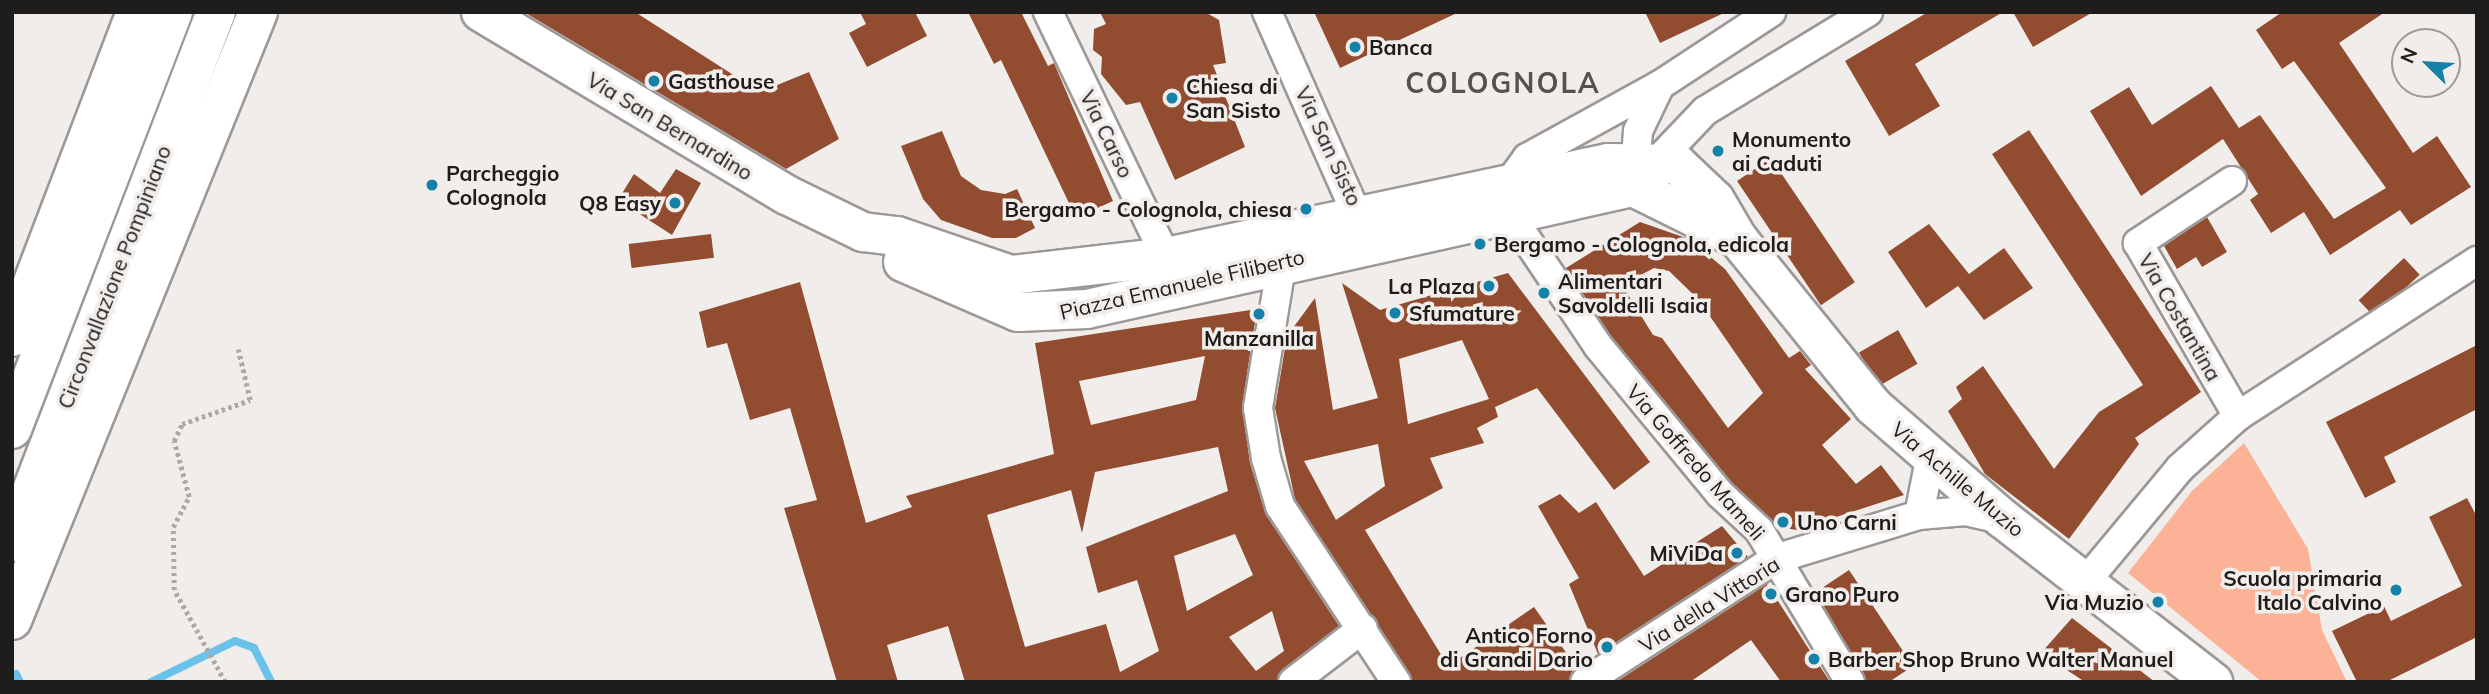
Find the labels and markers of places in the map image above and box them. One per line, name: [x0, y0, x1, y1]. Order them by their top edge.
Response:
place label: Banca: [1369, 34, 1433, 60]
marker: Banca: [1347, 39, 1363, 55]
place label: Gasthouse: [668, 68, 775, 94]
marker: Gasthouse: [646, 73, 662, 89]
place label: Chiesa di San Sisto: [1186, 73, 1281, 123]
marker: Chiesa di San Sisto: [1164, 90, 1180, 106]
place label: Monumento ai Caduti: [1732, 126, 1851, 176]
marker: Monumento ai Caduti: [1710, 143, 1726, 159]
place label: Parcheggio Colognola: [446, 160, 559, 210]
marker: Parcheggio Colognola: [424, 177, 440, 193]
place label: Q8 Easy: [579, 190, 661, 216]
marker: Q8 Easy: [667, 195, 683, 211]
place label: Bergamo - Colognola, chiesa: [1004, 196, 1292, 222]
marker: Bergamo - Colognola, chiesa: [1298, 201, 1314, 217]
place label: Bergamo - Colognola, edicola: [1494, 231, 1789, 257]
marker: Bergamo - Colognola, edicola: [1472, 236, 1488, 252]
place label: Alimentari Savoldelli Isaia: [1558, 268, 1708, 318]
place label: La Plaza: [1388, 273, 1475, 299]
marker: La Plaza: [1481, 278, 1497, 294]
marker: Alimentari Savoldelli Isaia: [1536, 285, 1552, 301]
place label: Sfumature: [1409, 300, 1515, 326]
marker: Sfumature: [1387, 305, 1403, 321]
marker: Manzanilla: [1251, 306, 1267, 322]
place label: Manzanilla: [1204, 325, 1314, 351]
place label: Uno Carni: [1797, 509, 1897, 535]
marker: Uno Carni: [1775, 514, 1791, 530]
place label: MiViDa: [1650, 540, 1723, 566]
marker: MiViDa: [1729, 545, 1745, 561]
place label: Scuola primaria Italo Calvino: [2223, 565, 2382, 615]
place label: Grano Puro: [1785, 581, 1899, 607]
marker: Scuola primaria Italo Calvino: [2388, 582, 2404, 598]
marker: Grano Puro: [1763, 586, 1779, 602]
place label: Via Muzio: [2045, 589, 2144, 615]
marker: Via Muzio: [2150, 594, 2166, 610]
place label: Antico Forno di Grandi Dario: [1440, 622, 1593, 672]
marker: Antico Forno di Grandi Dario: [1599, 639, 1615, 655]
place label: Barber Shop Bruno Walter Manuel: [1828, 646, 2173, 672]
marker: Barber Shop Bruno Walter Manuel: [1806, 651, 1822, 667]

